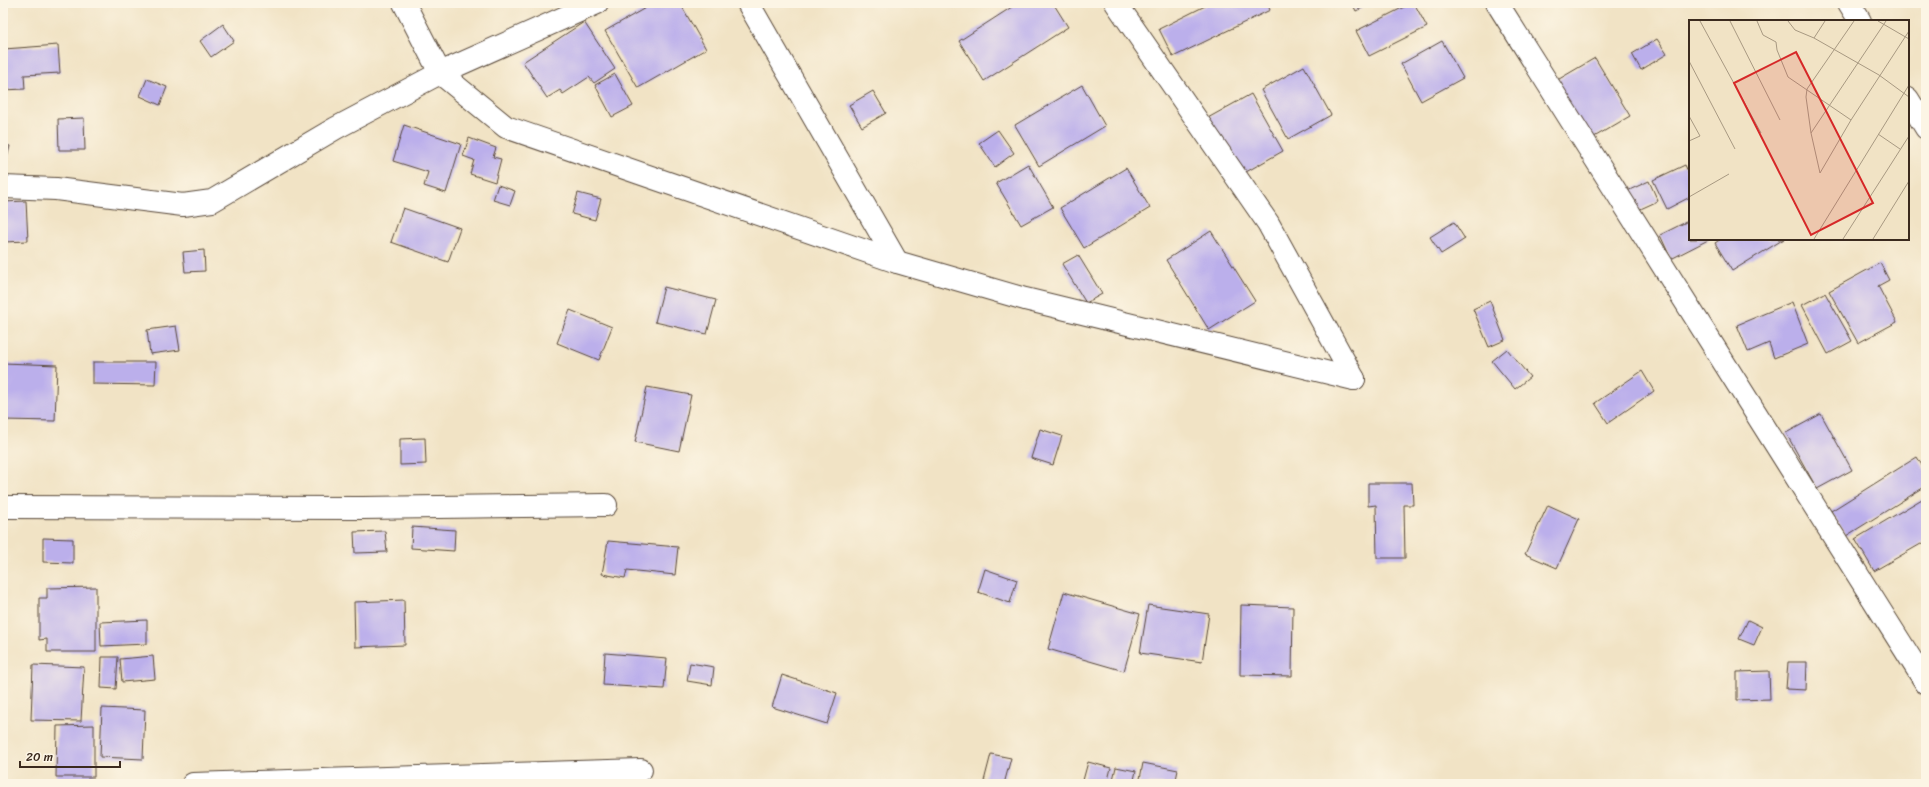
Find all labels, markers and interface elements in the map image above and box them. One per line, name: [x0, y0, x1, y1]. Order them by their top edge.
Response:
inset map: [1689, 20, 1909, 240]
scale bar: [20, 743, 120, 769]
text: 20 m: [26, 746, 53, 768]

